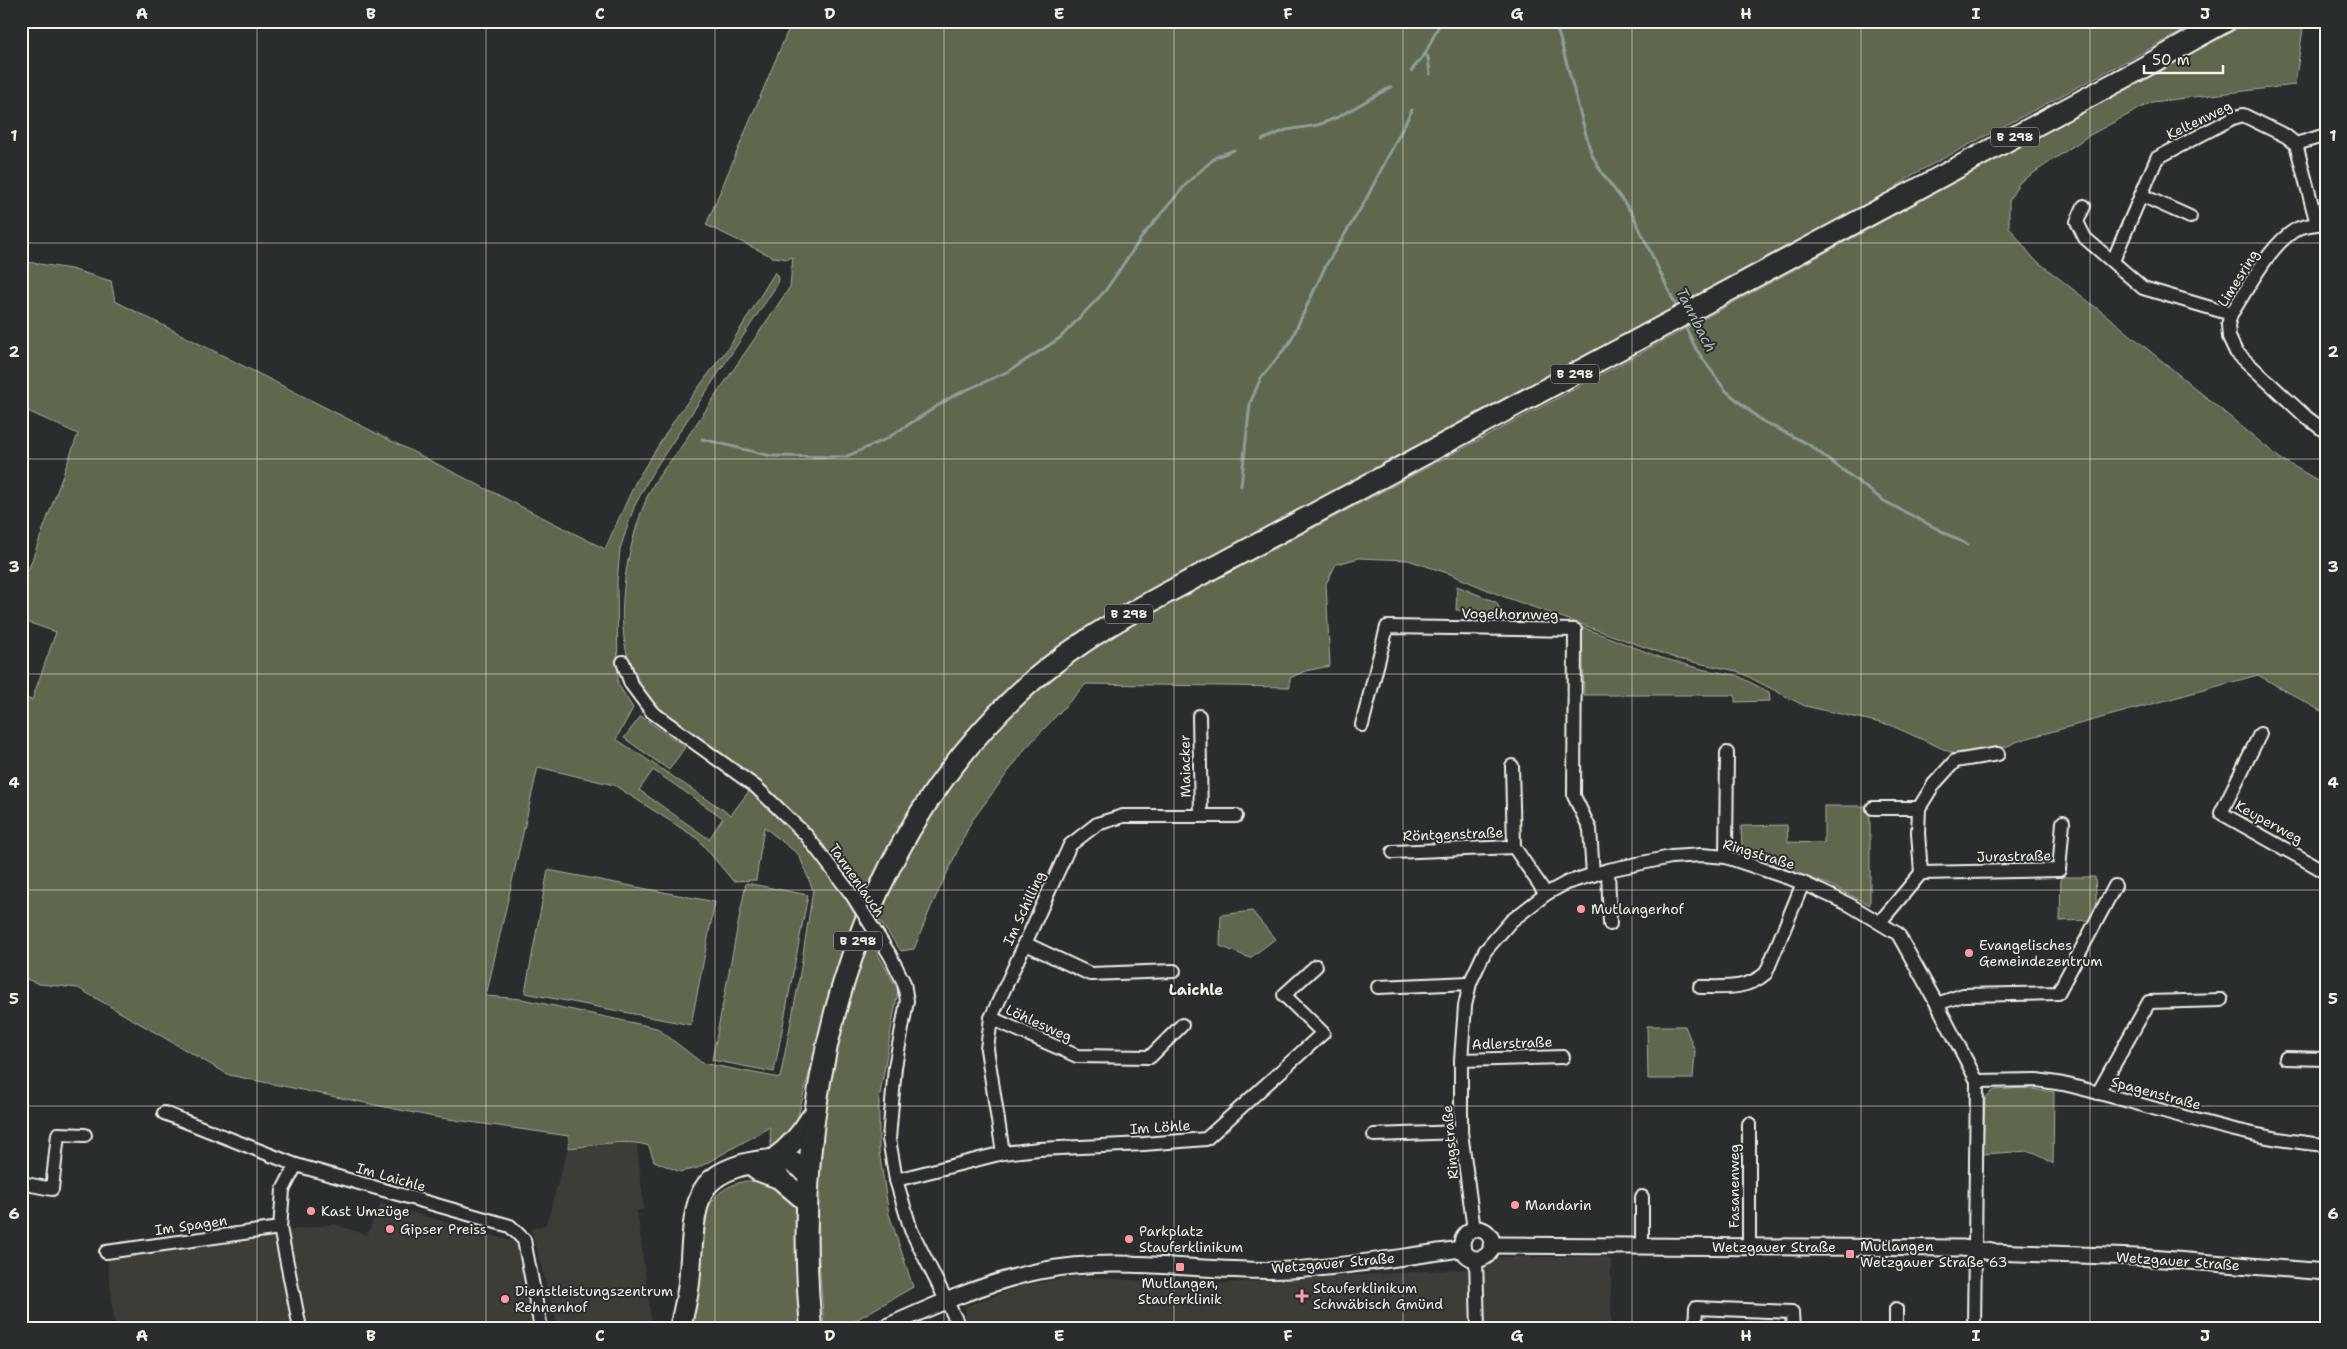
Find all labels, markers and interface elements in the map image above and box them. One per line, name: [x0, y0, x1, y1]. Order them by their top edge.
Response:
text: A: [136, 3, 148, 24]
text: B: [366, 3, 376, 24]
text: C: [595, 3, 605, 24]
text: D: [824, 3, 836, 24]
text: E: [1054, 3, 1064, 24]
text: F: [1283, 3, 1293, 24]
text: G: [1511, 3, 1524, 24]
text: H: [1740, 3, 1752, 24]
text: I: [1972, 3, 1981, 24]
text: J: [2200, 3, 2210, 24]
scale bar: [2144, 42, 2223, 74]
text: 50 m: [2152, 50, 2190, 70]
street label: Keltenweg: [2163, 96, 2235, 144]
text: 1: [10, 125, 18, 146]
text: 1: [2329, 125, 2337, 146]
road number: B 298: [1991, 128, 2039, 146]
street label: Limesring: [2213, 246, 2263, 310]
water label: Tannbach: [1671, 284, 1721, 356]
text: 2: [8, 341, 20, 362]
text: 2: [2327, 341, 2339, 362]
road number: B 298: [1551, 364, 1599, 384]
text: 3: [8, 556, 20, 577]
text: 3: [2327, 556, 2339, 577]
road number: B 298: [1105, 604, 1153, 624]
street label: Vogelhornweg: [1461, 604, 1559, 624]
street label: Maiacker: [1175, 734, 1195, 798]
text: 4: [8, 772, 20, 793]
text: 4: [2327, 772, 2339, 793]
street label: Keuperweg: [2232, 796, 2306, 848]
street label: Röntgenstraße: [1402, 823, 1504, 845]
street label: Ringstraße: [1721, 835, 1797, 874]
street label: Tannenlauch: [825, 840, 889, 920]
street label: Jurastraße: [1976, 846, 2052, 866]
street label: Im Schilling: [999, 868, 1049, 948]
place label: Mutlangerhof: [1591, 900, 1685, 918]
marker: Mutlangerhof: [1575, 903, 1587, 915]
road number: B 298: [834, 931, 882, 950]
place label: Evangelisches Gemeindezentrum: [1979, 936, 2102, 970]
marker: Evangelisches Gemeindezentrum: [1963, 947, 1975, 959]
district label: Laichle: [1169, 980, 1223, 1000]
text: 5: [9, 988, 19, 1009]
text: 5: [2328, 988, 2338, 1009]
street label: Löhlesweg: [1003, 1000, 1075, 1046]
street label: Adlerstraße: [1471, 1033, 1553, 1053]
street label: Spagenstraße: [2109, 1072, 2203, 1114]
street label: Ringstraße: [1438, 1104, 1462, 1180]
street label: Im Löhle: [1129, 1116, 1191, 1138]
street label: Fasanenweg: [1725, 1144, 1743, 1228]
street label: Im Laichle: [354, 1158, 428, 1196]
place label: Mandarin: [1525, 1196, 1592, 1214]
marker: Mandarin: [1509, 1199, 1521, 1211]
place label: Kast Umzüge: [321, 1202, 410, 1220]
text: 6: [8, 1203, 20, 1224]
text: 6: [2327, 1203, 2339, 1224]
marker: Kast Umzüge: [305, 1205, 317, 1217]
street label: Im Spagen: [154, 1211, 229, 1239]
place label: Gipser Preiss: [400, 1220, 487, 1238]
place label: Parkplatz Stauferklinikum: [1139, 1222, 1243, 1256]
marker: Gipser Preiss: [384, 1223, 396, 1235]
marker: Parkplatz Stauferklinikum: [1123, 1233, 1135, 1245]
place label: Mutlangen Wetzgauer Straße 63: [1860, 1237, 2007, 1271]
street label: Wetzgauer Straße: [1712, 1238, 1836, 1256]
marker: Mutlangen Wetzgauer Straße 63: [1844, 1248, 1856, 1260]
street label: Wetzgauer Straße: [2116, 1248, 2241, 1274]
street label: Wetzgauer Straße: [1270, 1249, 1396, 1277]
marker: Mutlangen, Stauferklinik: [1174, 1261, 1186, 1273]
place label: Mutlangen, Stauferklinik: [1138, 1274, 1222, 1308]
place label: Stauferklinikum Schwäbisch Gmünd: [1313, 1279, 1443, 1313]
place label: Dienstleistungszentrum Rehnenhof: [515, 1282, 673, 1316]
marker: Stauferklinikum Schwäbisch Gmünd: [1295, 1289, 1309, 1303]
marker: Dienstleistungszentrum Rehnenhof: [499, 1293, 511, 1305]
text: A: [136, 1325, 148, 1346]
text: B: [366, 1325, 376, 1346]
text: C: [595, 1325, 605, 1346]
text: D: [824, 1325, 836, 1346]
text: E: [1054, 1325, 1064, 1346]
text: F: [1283, 1325, 1293, 1346]
text: G: [1511, 1325, 1524, 1346]
text: H: [1740, 1325, 1752, 1346]
text: I: [1972, 1325, 1981, 1346]
text: J: [2200, 1325, 2210, 1346]

